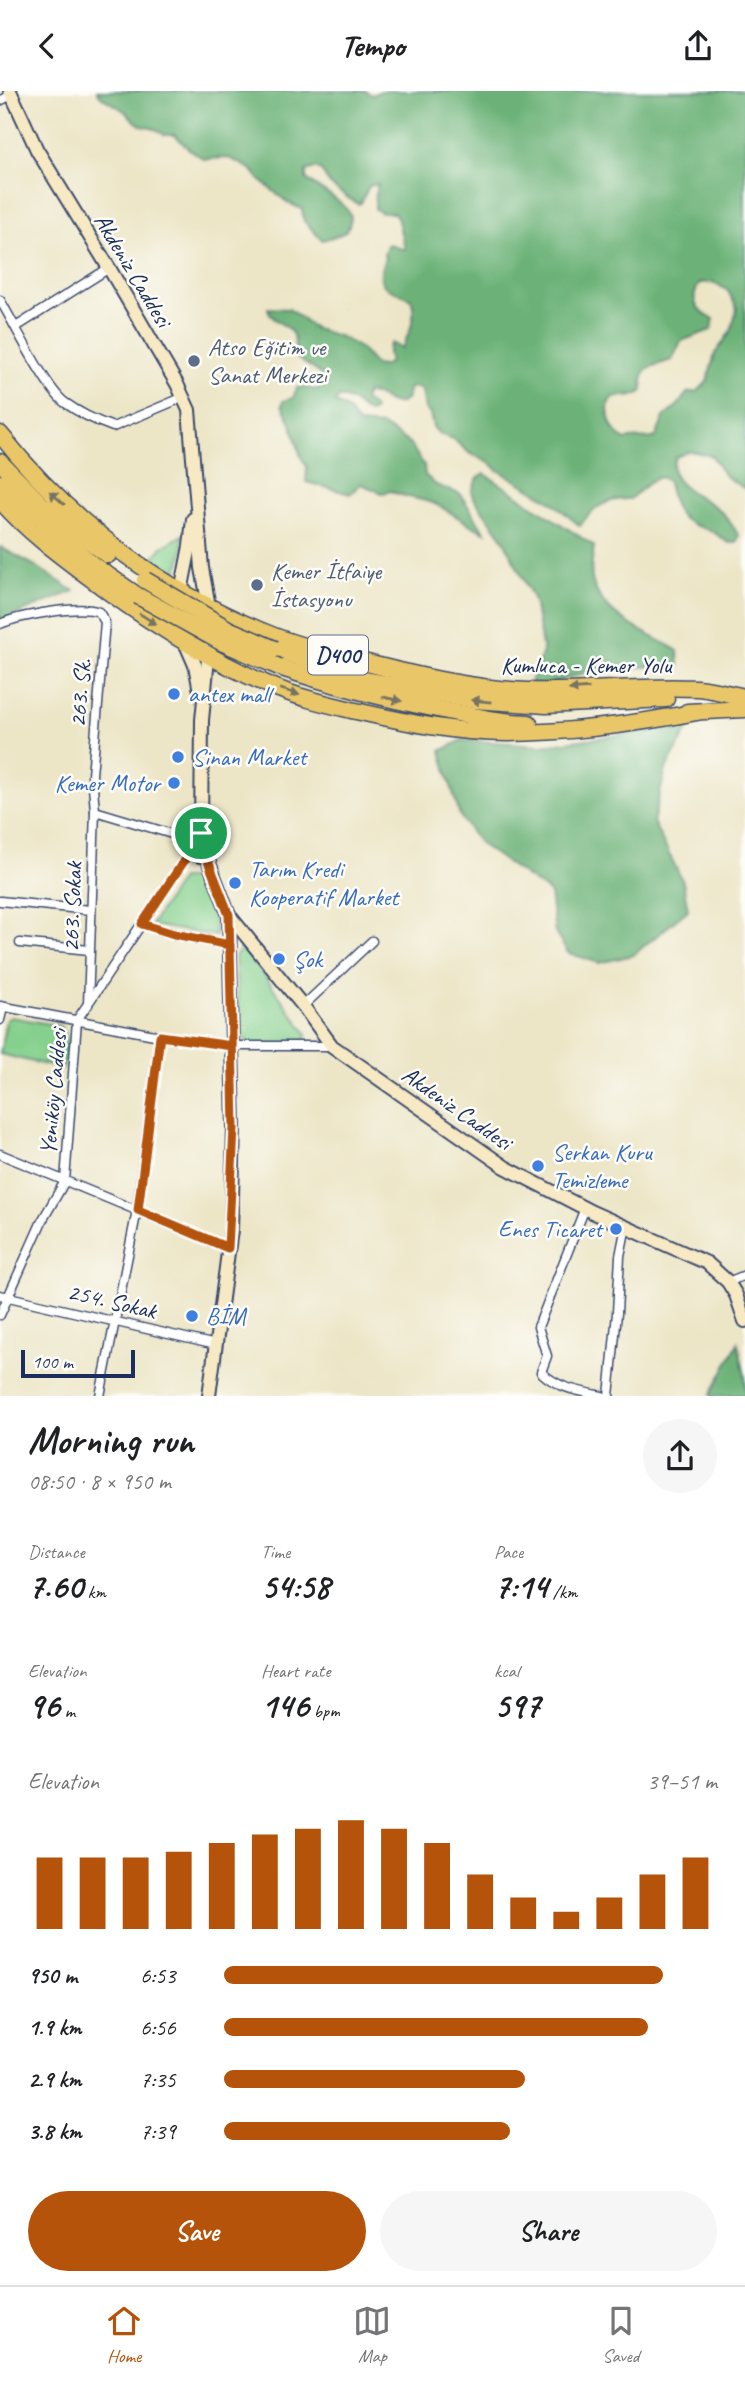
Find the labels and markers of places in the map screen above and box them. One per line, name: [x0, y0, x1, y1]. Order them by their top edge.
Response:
place label: Atso Eğitim ve Sanat Merkezi: [208, 332, 329, 390]
marker: Atso Eğitim ve Sanat Merkezi: [186, 353, 202, 369]
place label: Kemer İtfaiye İstasyonu: [271, 556, 383, 614]
marker: Kemer İtfaiye İstasyonu: [249, 577, 265, 593]
place label: antex mall: [188, 679, 274, 709]
marker: antex mall: [166, 686, 182, 702]
place label: Sinan Market: [192, 742, 308, 772]
marker: Sinan Market: [170, 749, 186, 765]
place label: Kemer Motor: [55, 768, 162, 798]
marker: Kemer Motor: [166, 775, 182, 791]
pin: [171, 803, 231, 863]
place label: Tarım Kredi Kooperatif Market: [249, 854, 400, 912]
marker: Tarım Kredi Kooperatif Market: [227, 875, 243, 891]
place label: Şok: [293, 944, 324, 974]
marker: Şok: [271, 951, 287, 967]
place label: Serkan Kuru Temizleme: [552, 1137, 654, 1195]
marker: Serkan Kuru Temizleme: [530, 1158, 546, 1174]
place label: Enes Ticaret: [498, 1214, 604, 1244]
marker: Enes Ticaret: [608, 1221, 624, 1237]
place label: BİM: [206, 1301, 248, 1331]
marker: BİM: [184, 1308, 200, 1324]

